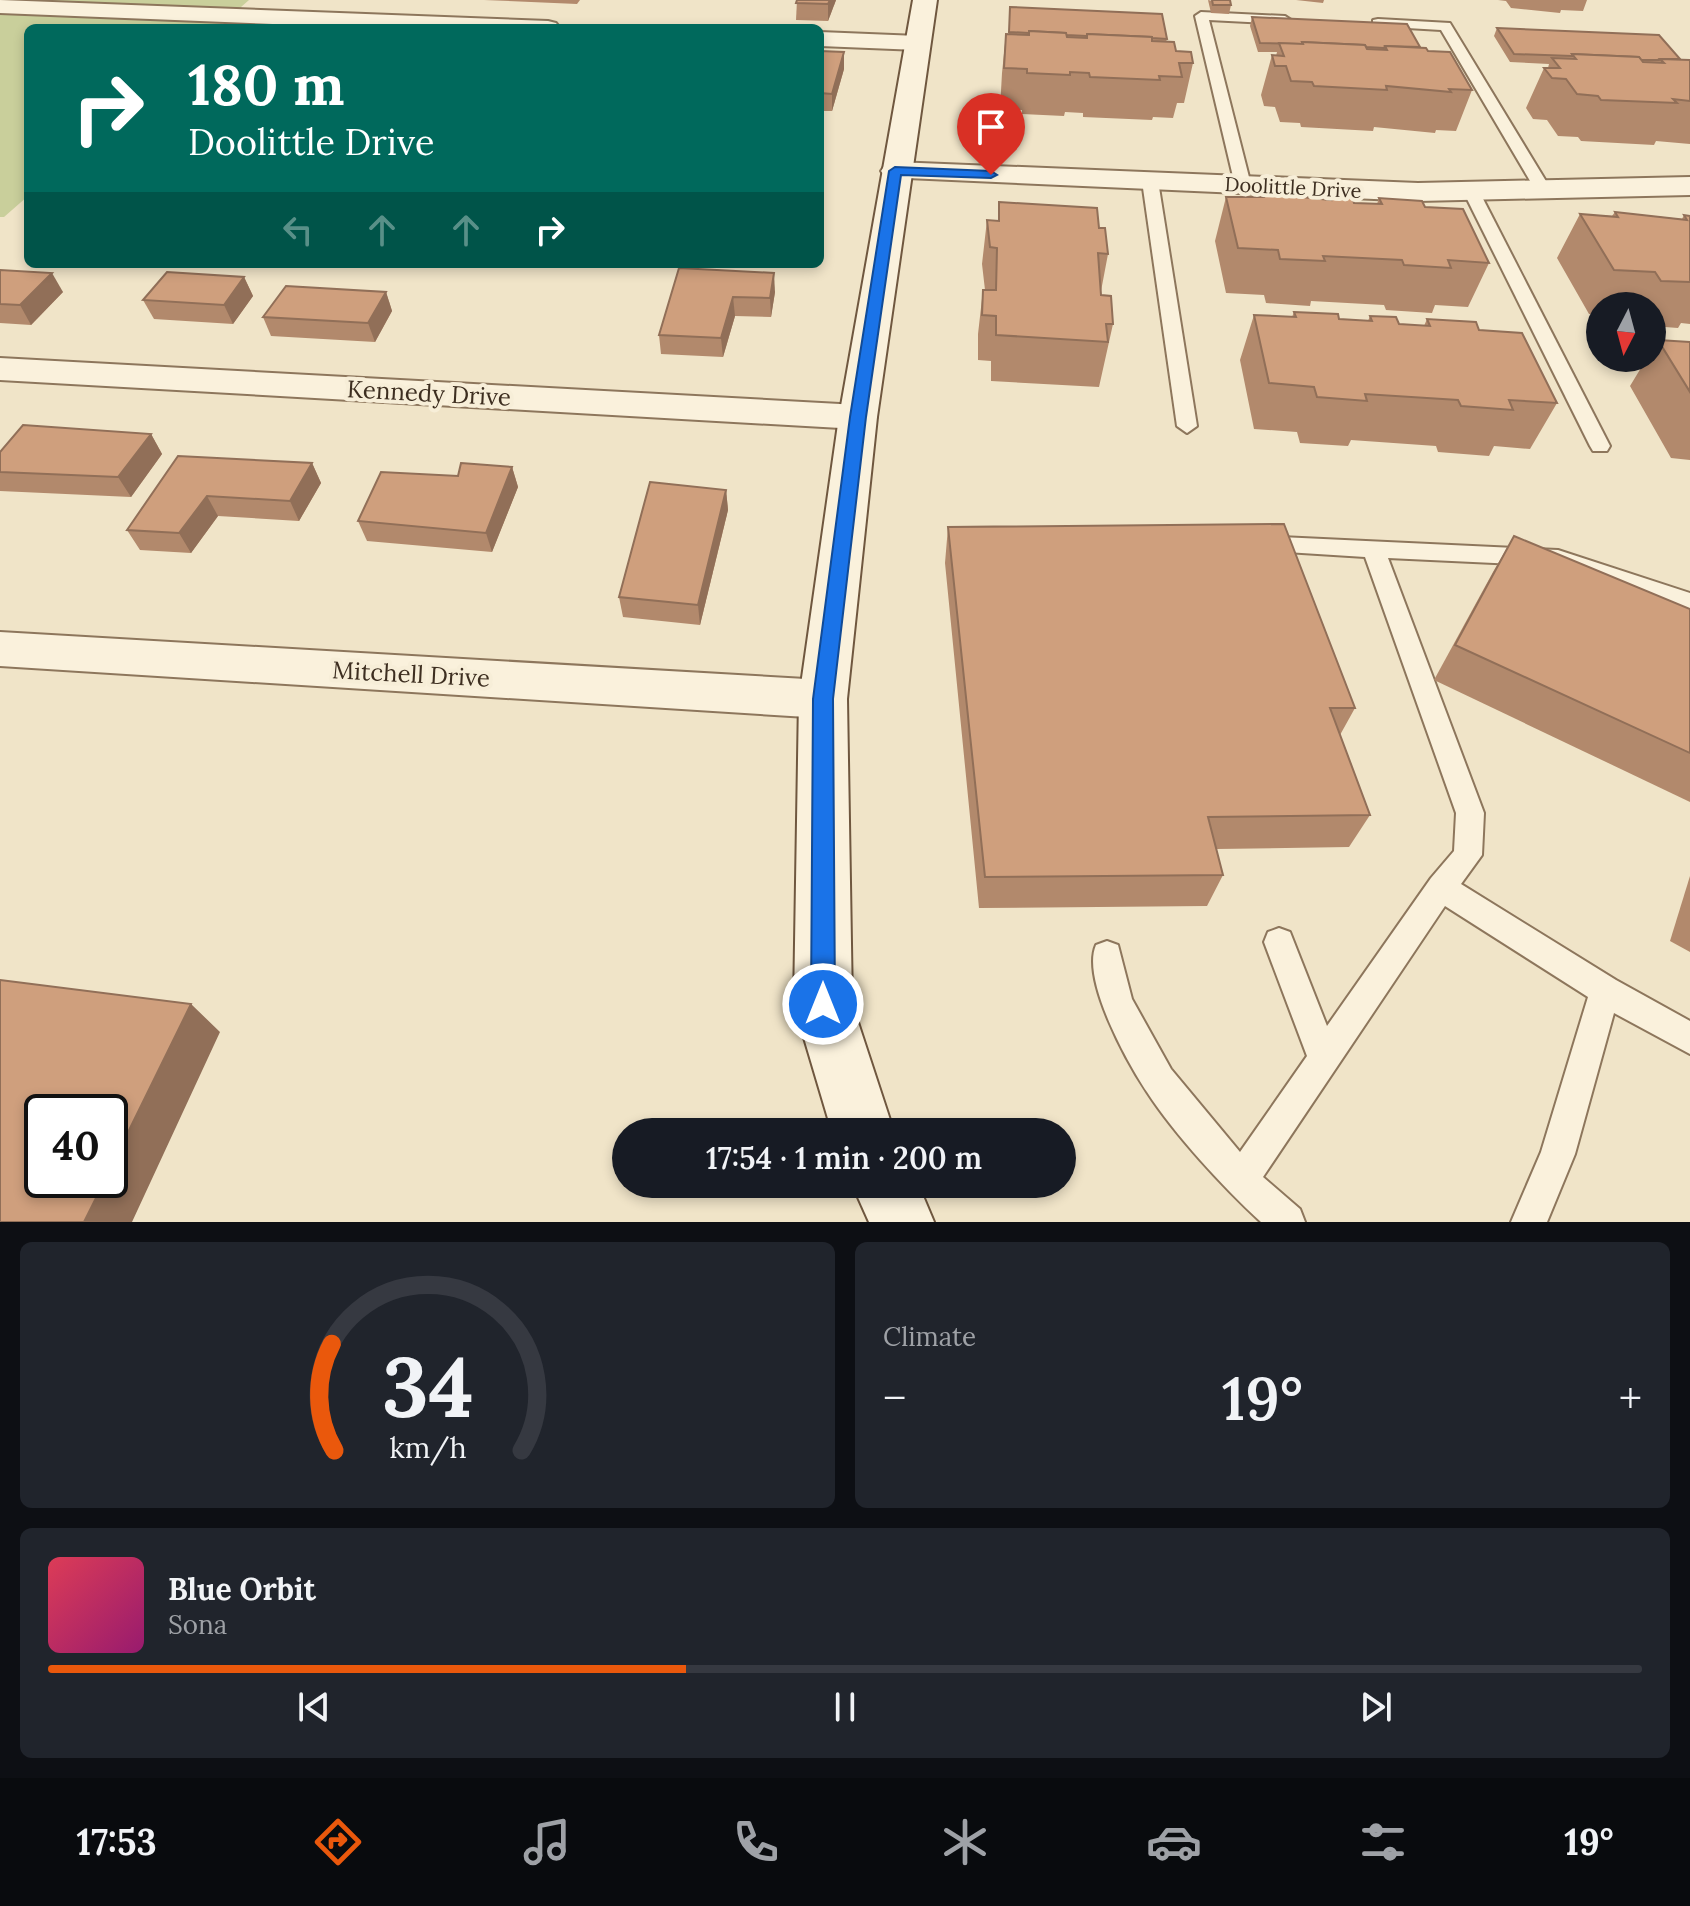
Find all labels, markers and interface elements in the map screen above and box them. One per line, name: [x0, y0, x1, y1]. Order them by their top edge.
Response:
text: 180 m: [188, 49, 345, 120]
icon: right: [56, 56, 160, 160]
pin: [957, 93, 1025, 175]
icon: arrive: [969, 105, 1013, 149]
text: Doolittle Drive: [188, 119, 434, 165]
street label: Doolittle Drive: [1224, 171, 1362, 203]
icon: left: [276, 208, 320, 252]
icon: ahead: [360, 208, 404, 252]
icon: ahead: [444, 208, 488, 252]
icon: right: [528, 208, 572, 252]
north arrow: [1586, 292, 1666, 372]
map controls: [1586, 292, 1666, 372]
street label: Kennedy Drive: [346, 373, 512, 413]
street label: Mitchell Drive: [331, 654, 491, 694]
position arrow: [781, 962, 865, 1046]
speed limit sign: 40: [24, 1094, 128, 1198]
text: 17:54 · 1 min · 200 m: [706, 1139, 982, 1177]
text: Climate: [883, 1320, 976, 1353]
text: 34: [381, 1333, 474, 1440]
text: 19°: [1222, 1360, 1303, 1436]
text: −: [883, 1370, 906, 1426]
text: +: [1619, 1370, 1642, 1426]
text: km/h: [389, 1429, 466, 1466]
text: Blue Orbit: [168, 1570, 316, 1608]
text: Sona: [168, 1608, 227, 1641]
icon: previous: [292, 1685, 336, 1729]
icon: pause: [823, 1685, 867, 1729]
icon: next: [1354, 1685, 1398, 1729]
icon: directions: [310, 1814, 366, 1870]
icon: music: [519, 1814, 575, 1870]
icon: phone: [728, 1814, 784, 1870]
icon: climate: [937, 1814, 993, 1870]
icon: car: [1146, 1814, 1202, 1870]
icon: filters: [1355, 1814, 1411, 1870]
text: 17:53: [77, 1819, 157, 1865]
text: 19°: [1564, 1819, 1613, 1865]

